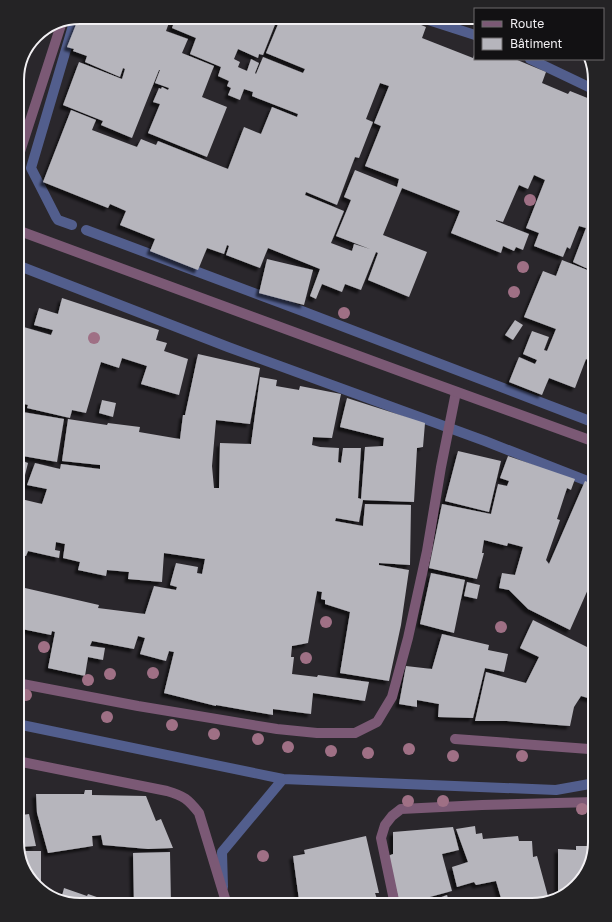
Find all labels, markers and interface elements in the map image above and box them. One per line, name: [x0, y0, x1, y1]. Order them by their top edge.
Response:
legend: [474, 8, 604, 60]
text: Route: [510, 16, 544, 31]
text: Bâtiment: [510, 36, 563, 51]

